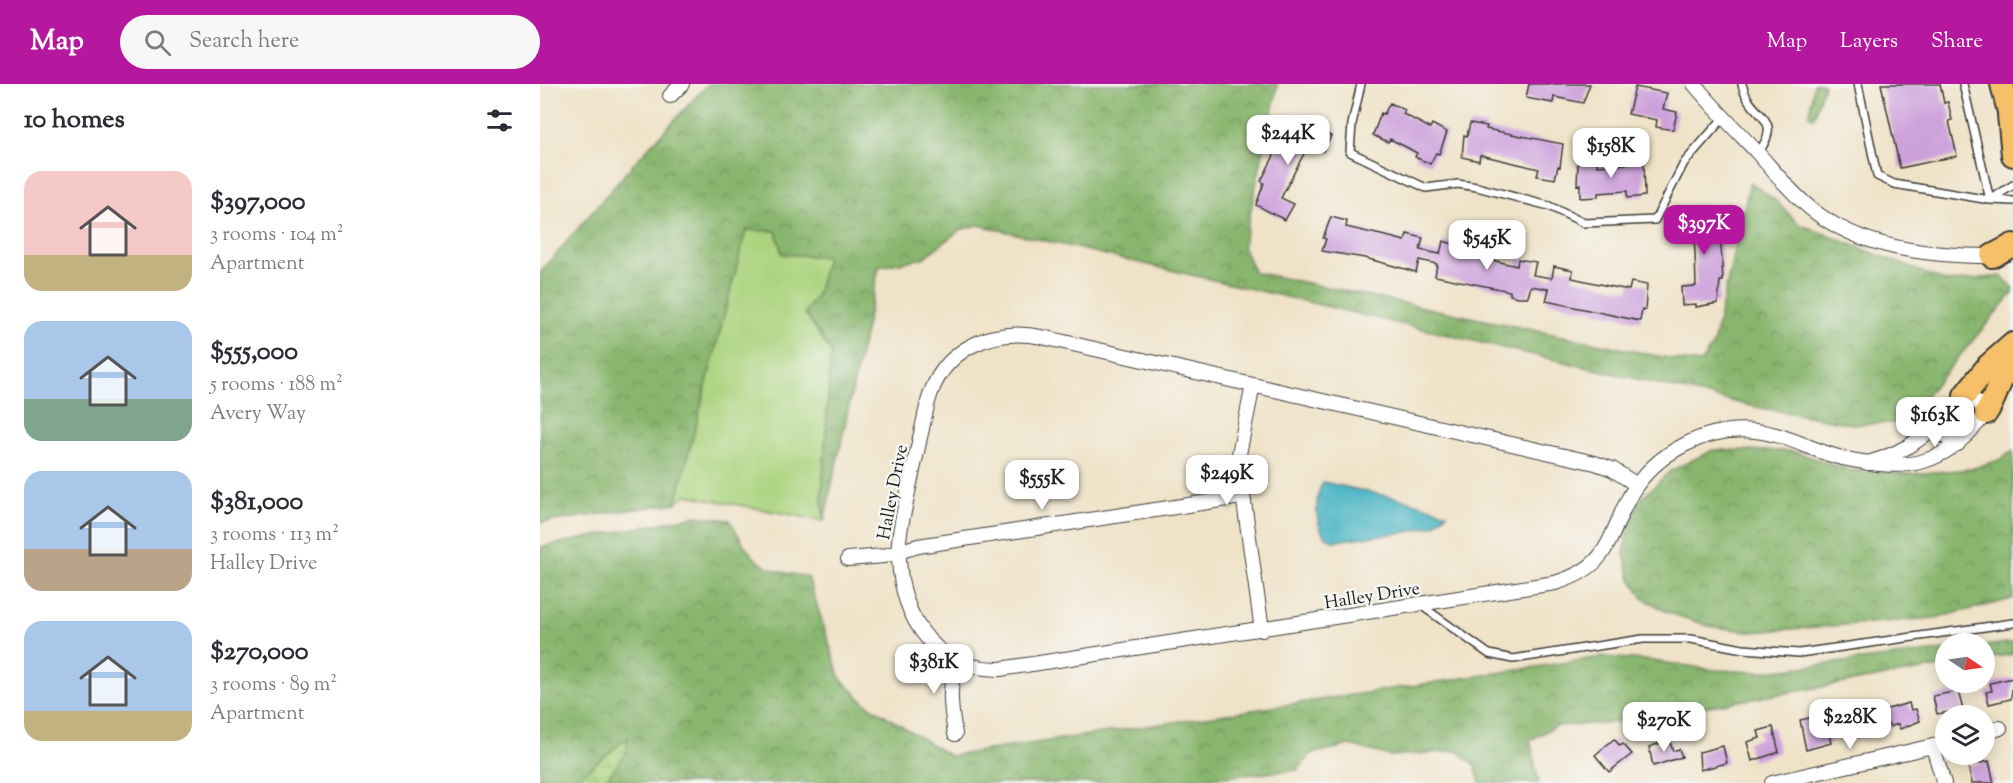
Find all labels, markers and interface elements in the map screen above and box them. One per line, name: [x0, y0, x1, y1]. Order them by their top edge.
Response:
search box: [120, 15, 540, 69]
text: Map: [30, 22, 84, 62]
icon: search: [141, 26, 174, 59]
text: Search here: [189, 26, 299, 58]
text: Map: [1767, 27, 1807, 57]
text: Layers: [1840, 27, 1898, 57]
text: Share: [1931, 27, 1983, 57]
text: 10 homes: [24, 102, 125, 139]
icon: filters: [483, 104, 516, 137]
pin: $244K: [1246, 115, 1330, 166]
text: $244K: [1261, 120, 1315, 149]
pin: $158K: [1569, 128, 1653, 179]
text: $158K: [1587, 133, 1635, 162]
text: $397,000: [210, 184, 306, 221]
icon: home: [72, 195, 144, 267]
pin: $397K: [1662, 205, 1746, 256]
text: $397K: [1678, 210, 1730, 239]
pin: $545K: [1445, 220, 1529, 271]
text: 3 rooms · 104 m²: [210, 221, 344, 250]
text: $545K: [1463, 225, 1511, 254]
text: Apartment: [210, 250, 305, 279]
text: $555,000: [210, 334, 298, 371]
icon: home: [72, 345, 144, 417]
text: 5 rooms · 188 m²: [210, 371, 343, 400]
pin: $163K: [1893, 397, 1977, 448]
text: Avery Way: [210, 400, 306, 429]
text: $163K: [1910, 402, 1960, 431]
street label: Halley Drive: [872, 442, 916, 542]
pin: $249K: [1185, 455, 1269, 506]
pin: $555K: [1000, 460, 1084, 511]
text: $249K: [1200, 460, 1254, 489]
text: $555K: [1019, 465, 1065, 494]
text: $381,000: [210, 484, 303, 521]
icon: home: [72, 495, 144, 567]
text: 3 rooms · 113 m²: [210, 521, 339, 550]
text: Halley Drive: [210, 550, 317, 579]
street label: Halley Drive: [1323, 577, 1422, 617]
north arrow: [1935, 633, 1995, 693]
map controls: [1935, 633, 1995, 765]
text: $270,000: [210, 634, 309, 671]
pin: $381K: [892, 644, 976, 695]
icon: home: [72, 645, 144, 717]
text: $381K: [909, 649, 959, 678]
text: 3 rooms · 89 m²: [210, 671, 337, 700]
pin: $228K: [1808, 699, 1892, 750]
text: Apartment: [210, 700, 305, 729]
pin: $270K: [1622, 702, 1706, 753]
text: $228K: [1823, 704, 1877, 733]
button: layers: [1935, 705, 1995, 765]
text: $270K: [1637, 707, 1691, 736]

